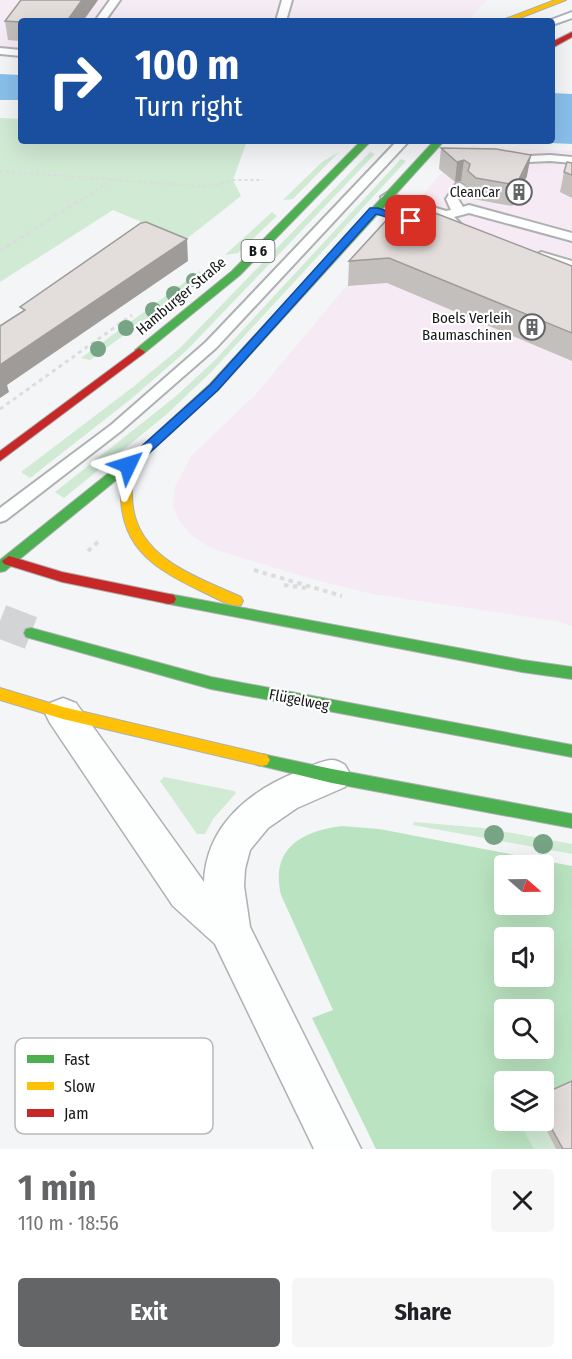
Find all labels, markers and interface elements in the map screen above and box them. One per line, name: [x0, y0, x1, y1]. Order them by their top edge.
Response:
text: 100 m: [135, 40, 239, 90]
icon: right: [36, 42, 114, 120]
text: Turn right: [135, 91, 243, 123]
building icon: CleanCar: [504, 177, 534, 207]
place label: CleanCar: [450, 184, 500, 201]
pin: [385, 195, 436, 246]
icon: arrive: [394, 204, 427, 237]
road number: B 6: [242, 240, 274, 262]
street label: Hamburger Straße: [132, 253, 230, 339]
place label: Boels Verleih Baumaschinen: [422, 309, 512, 344]
building icon: Boels Verleih Baumaschinen: [517, 312, 547, 342]
position arrow: [96, 433, 160, 497]
street label: Flügelweg: [267, 685, 331, 715]
north arrow: [494, 855, 554, 915]
map controls: [494, 855, 554, 1131]
button: sound: [494, 927, 554, 987]
button: search: [494, 999, 554, 1059]
legend: [15, 1038, 213, 1134]
text: Fast: [64, 1050, 91, 1069]
button: layers: [494, 1071, 554, 1131]
text: Slow: [64, 1077, 95, 1096]
text: Jam: [64, 1104, 89, 1123]
text: 1 min: [18, 1166, 96, 1210]
button: close: [491, 1169, 554, 1232]
text: 110 m · 18:56: [18, 1211, 119, 1235]
button: Exit: [18, 1278, 280, 1347]
button: Share: [292, 1278, 554, 1347]

